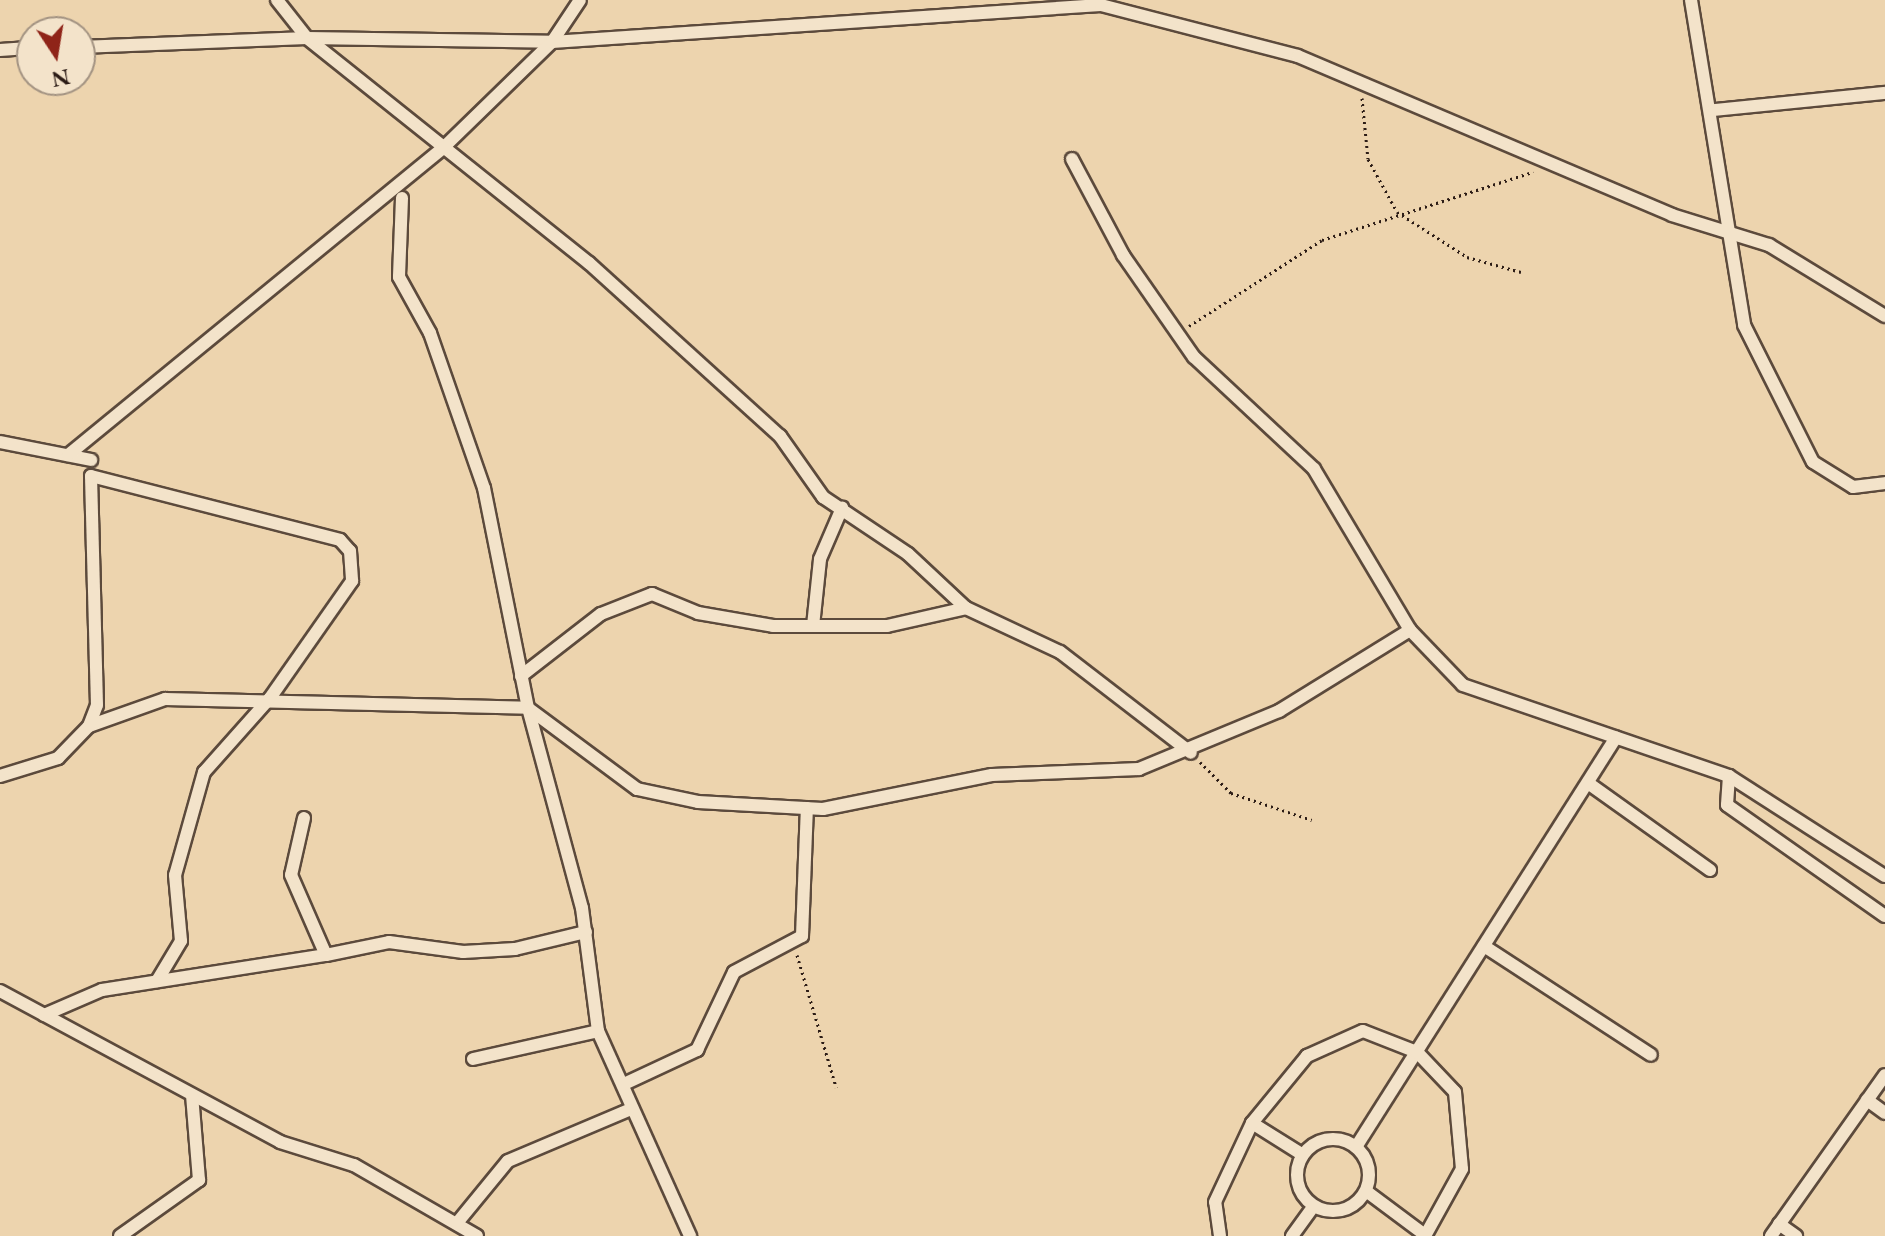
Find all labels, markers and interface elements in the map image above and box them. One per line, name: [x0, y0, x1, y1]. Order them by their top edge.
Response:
north arrow: [16, 16, 96, 96]
text: N: [49, 62, 72, 94]

